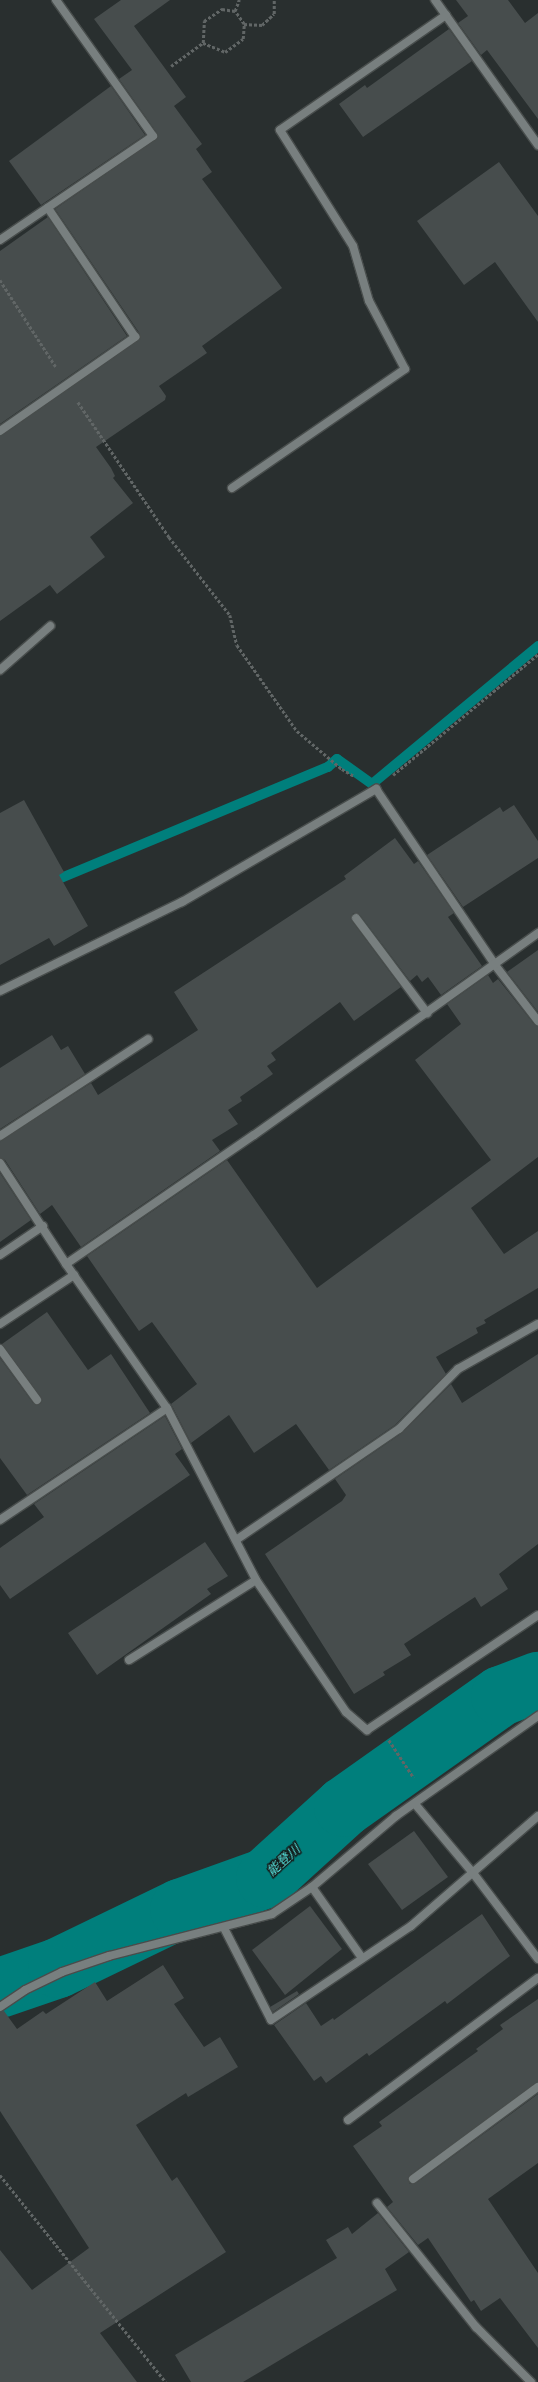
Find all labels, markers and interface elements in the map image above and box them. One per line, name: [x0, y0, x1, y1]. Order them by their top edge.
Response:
water label: 能登川: [264, 1842, 304, 1880]

